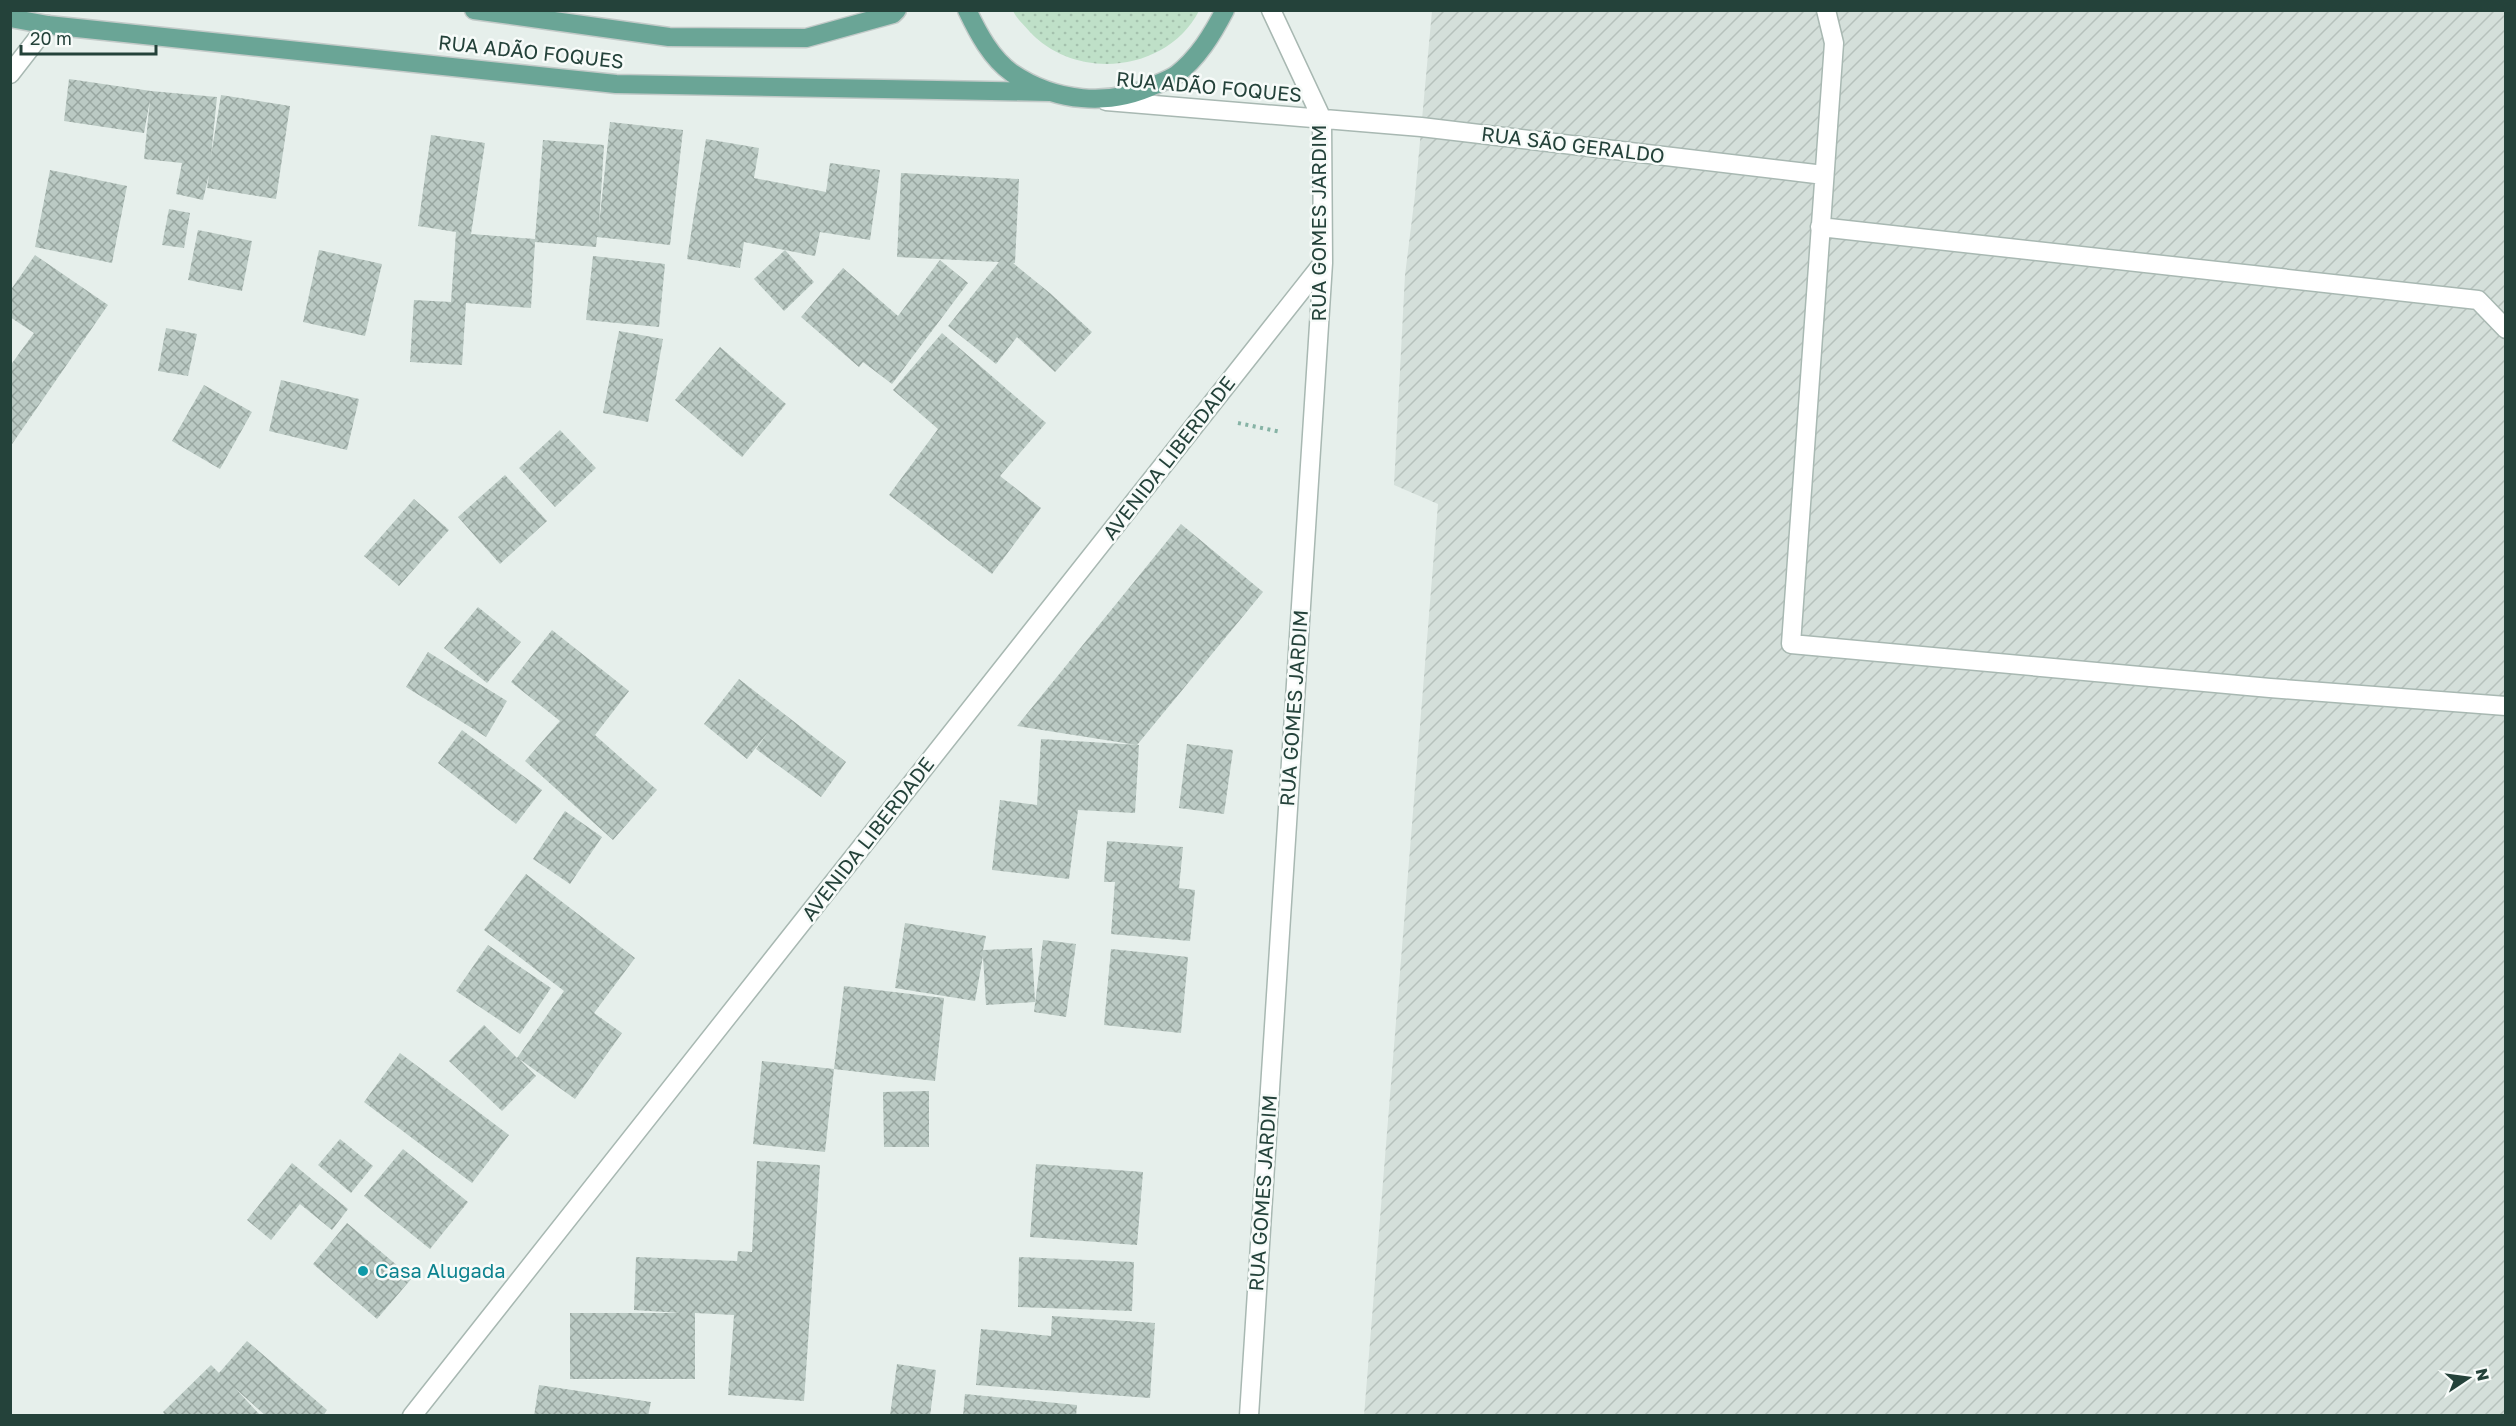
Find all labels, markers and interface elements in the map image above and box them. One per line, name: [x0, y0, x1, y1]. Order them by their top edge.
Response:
scale bar: [21, 18, 156, 56]
text: 20 m: [30, 27, 72, 49]
street label: RUA ADÃO FOQUES: [437, 29, 625, 73]
street label: RUA ADÃO FOQUES: [1115, 66, 1303, 106]
street label: RUA SÃO GERALDO: [1480, 121, 1666, 167]
street label: RUA GOMES JARDIM: [1306, 125, 1330, 321]
street label: AVENIDA LIBERDADE: [1097, 371, 1239, 544]
street label: RUA GOMES JARDIM: [1274, 609, 1312, 807]
street label: AVENIDA LIBERDADE: [796, 752, 938, 925]
street label: RUA GOMES JARDIM: [1243, 1094, 1281, 1292]
place label: Casa Alugada: [375, 1258, 506, 1282]
marker: Casa Alugada: [356, 1264, 370, 1278]
north arrow: [2438, 1348, 2498, 1408]
text: N: [2472, 1366, 2494, 1383]

